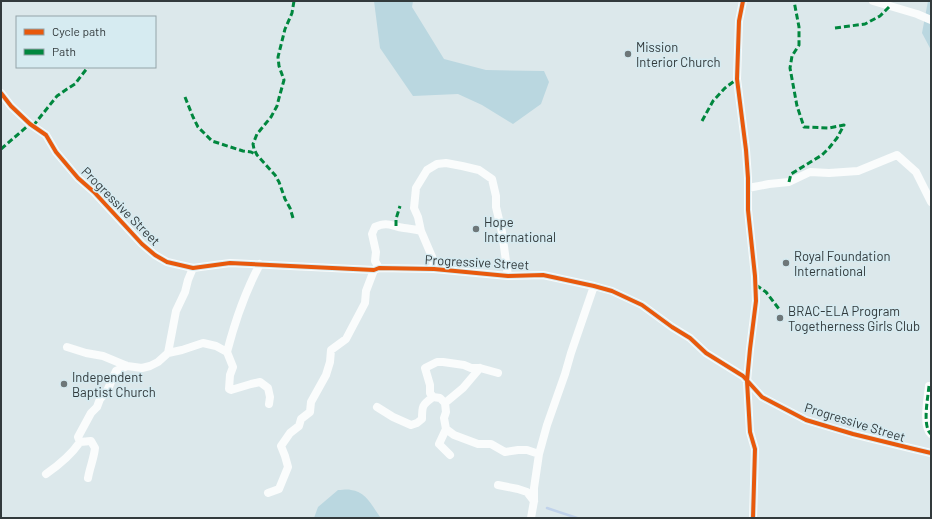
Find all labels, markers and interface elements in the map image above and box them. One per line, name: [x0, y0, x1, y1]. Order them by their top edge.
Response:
legend: [16, 16, 156, 68]
text: Cycle path: [52, 24, 106, 38]
place label: Mission Interior Church: [636, 39, 721, 70]
text: Path: [52, 44, 76, 58]
marker: Mission Interior Church: [623, 49, 633, 59]
street label: Progressive Street: [78, 163, 164, 249]
place label: Hope International: [484, 214, 556, 245]
marker: Hope International: [471, 224, 481, 234]
place label: Royal Foundation International: [794, 248, 891, 279]
street label: Progressive Street: [424, 251, 530, 273]
marker: Royal Foundation International: [781, 258, 791, 268]
place label: BRAC-ELA Program Togetherness Girls Club: [788, 303, 920, 334]
marker: BRAC-ELA Program Togetherness Girls Club: [775, 313, 785, 323]
place label: Independent Baptist Church: [72, 369, 156, 400]
marker: Independent Baptist Church: [59, 379, 69, 389]
street label: Progressive Street: [803, 399, 907, 445]

